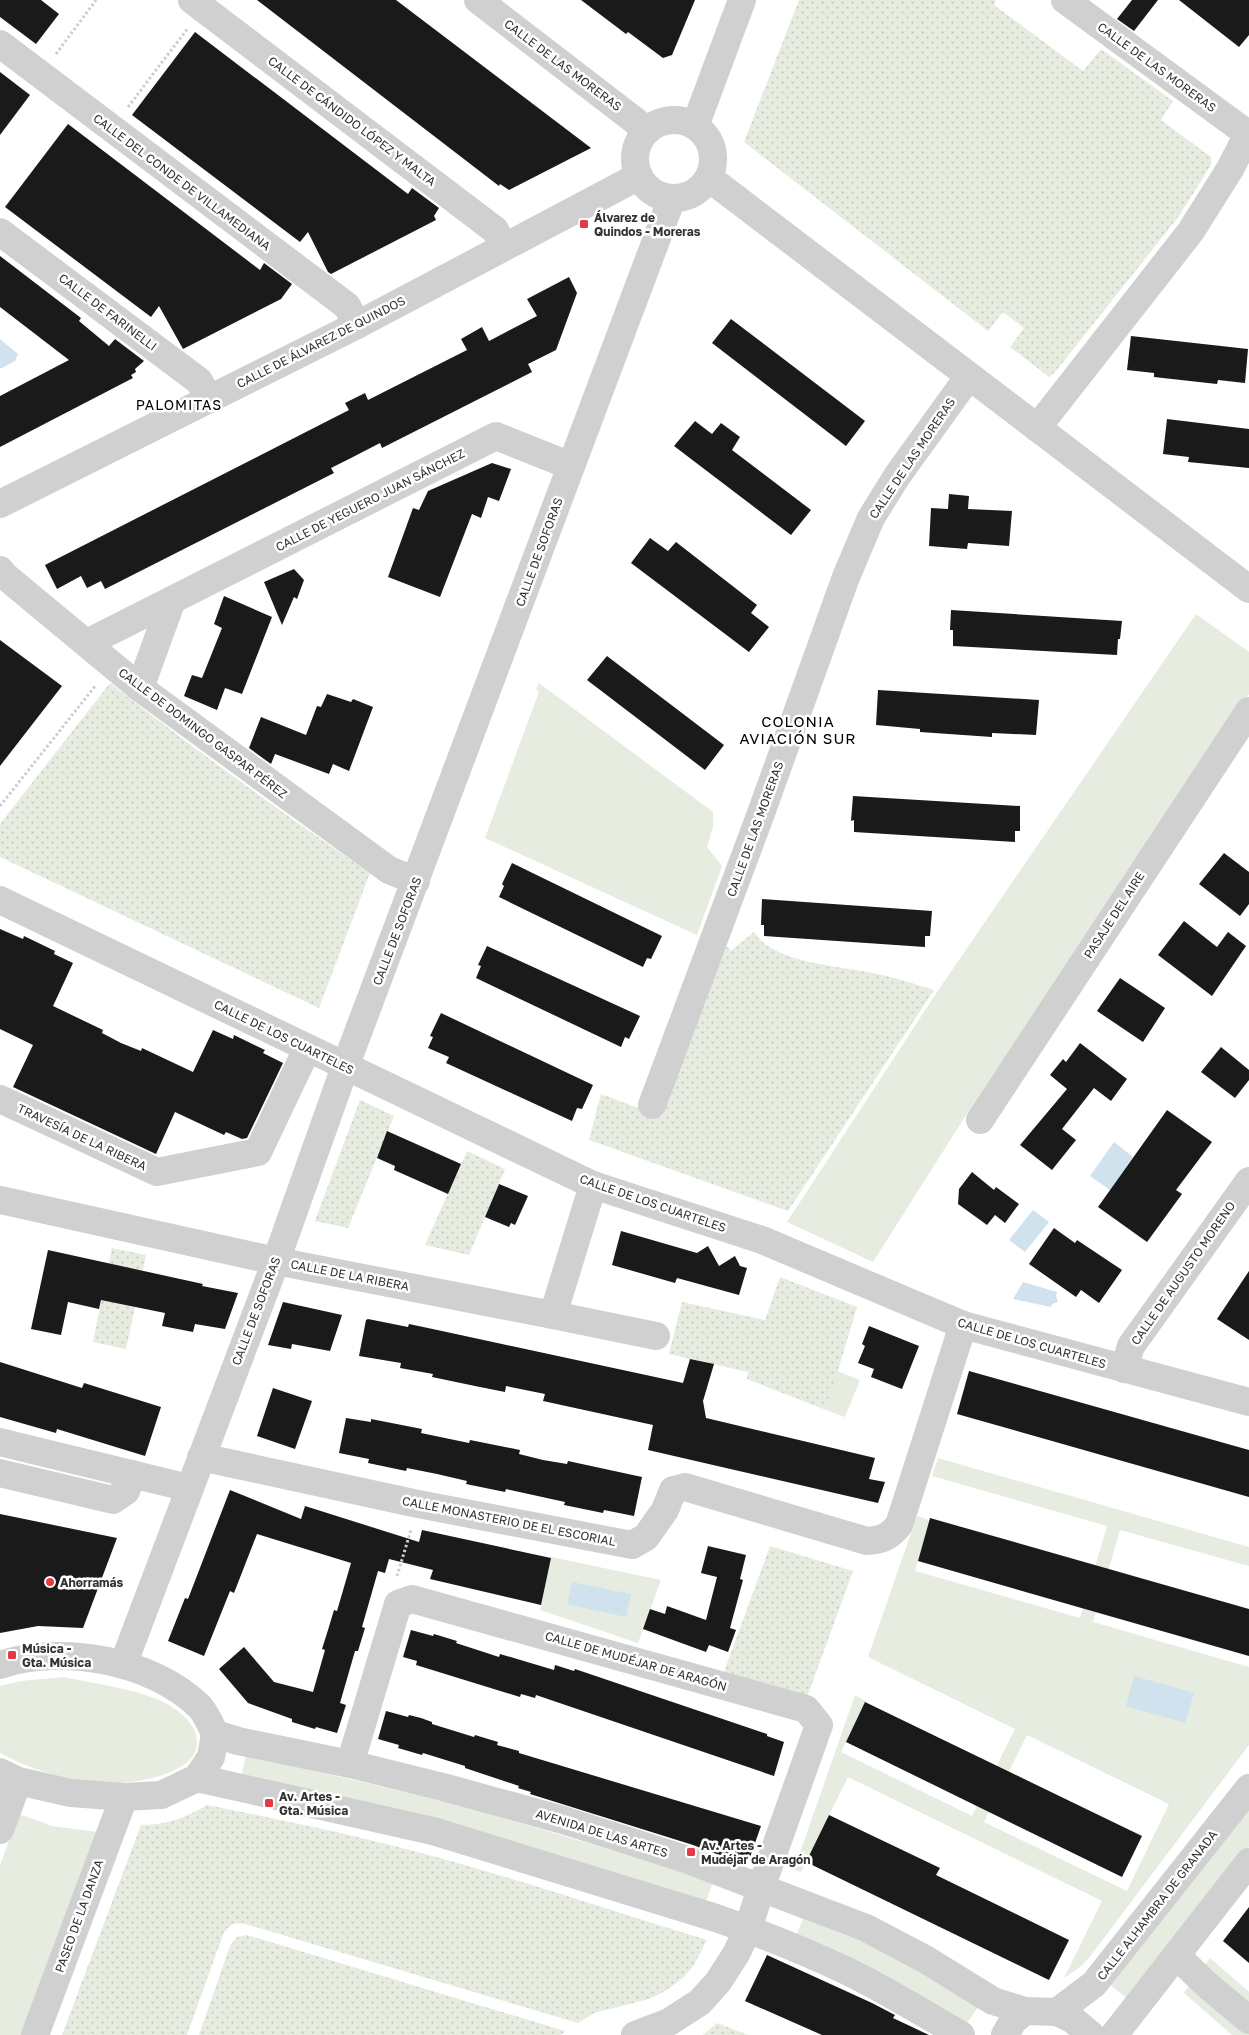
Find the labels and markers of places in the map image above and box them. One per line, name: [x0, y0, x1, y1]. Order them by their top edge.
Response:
place label: Álvarez de Quindos - Moreras: [594, 210, 701, 239]
marker: Álvarez de Quindos - Moreras: [578, 218, 590, 230]
place label: Ahorramás: [60, 1575, 124, 1590]
marker: Ahorramás: [44, 1576, 56, 1588]
place label: Música - Gta. Música: [22, 1641, 91, 1670]
marker: Música - Gta. Música: [6, 1649, 18, 1661]
place label: Av. Artes - Gta. Música: [279, 1789, 348, 1818]
marker: Av. Artes - Gta. Música: [263, 1797, 275, 1809]
place label: Av. Artes - Mudéjar de Aragón: [701, 1838, 811, 1867]
marker: Av. Artes - Mudéjar de Aragón: [685, 1846, 697, 1858]

